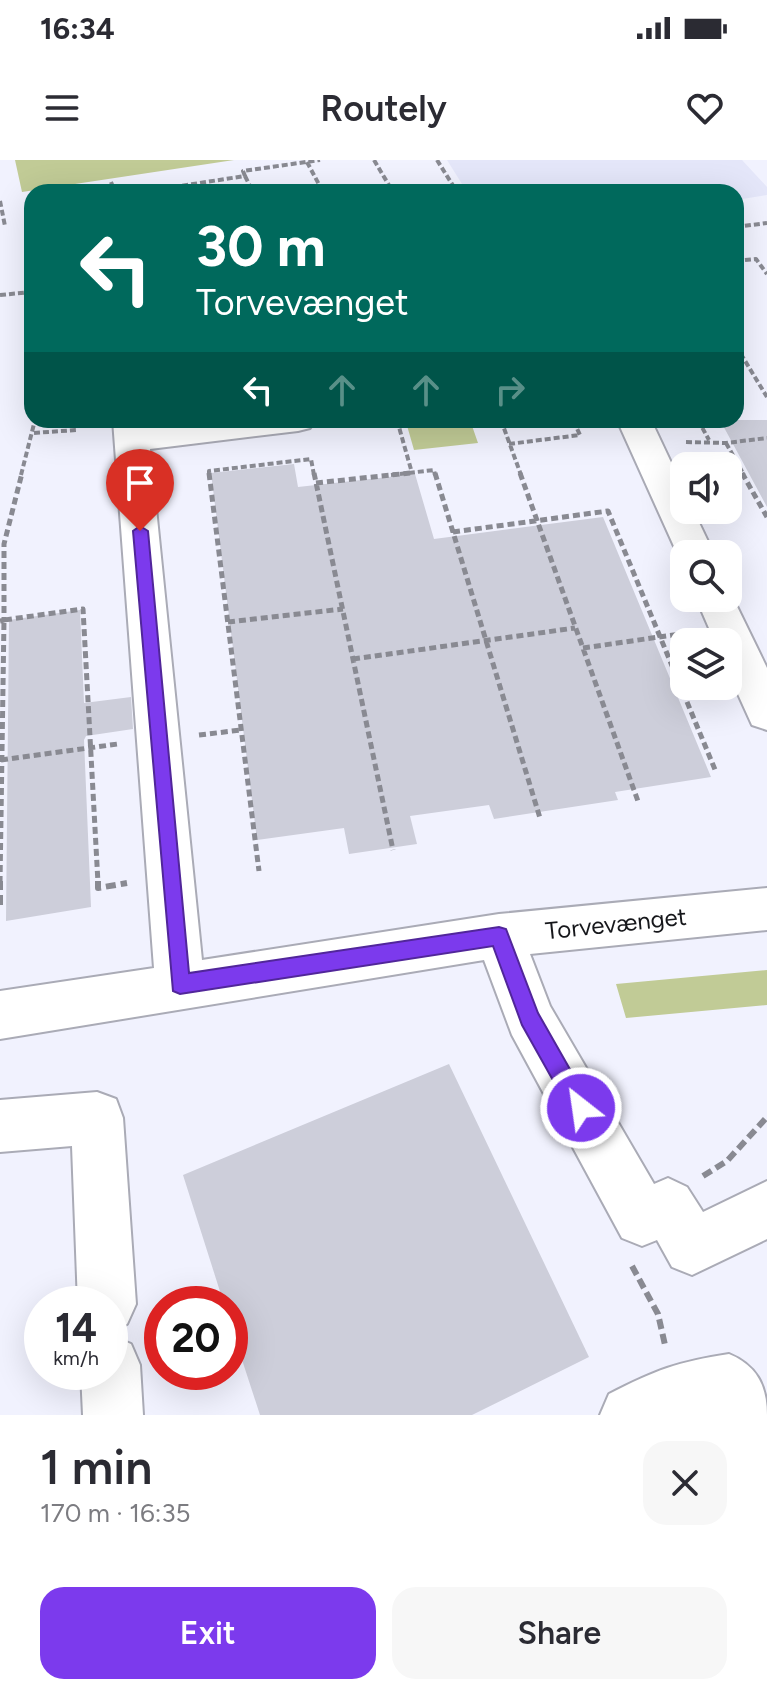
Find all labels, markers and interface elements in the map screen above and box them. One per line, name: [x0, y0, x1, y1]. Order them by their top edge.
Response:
text: 16:34: [40, 10, 115, 47]
icon: menu: [40, 86, 84, 130]
icon: heart: [683, 86, 727, 130]
text: Routely: [320, 87, 447, 130]
text: 30 m: [196, 213, 326, 280]
icon: left: [64, 216, 168, 320]
text: Torvevænget: [196, 281, 409, 324]
icon: left: [236, 368, 280, 412]
icon: ahead: [320, 368, 364, 412]
icon: ahead: [404, 368, 448, 412]
icon: right: [488, 368, 532, 412]
pin: [106, 449, 174, 531]
map controls: [670, 452, 742, 700]
button: sound: [670, 452, 742, 524]
icon: arrive: [118, 461, 162, 505]
button: search: [670, 540, 742, 612]
button: layers: [670, 628, 742, 700]
street label: Torvevænget: [544, 902, 688, 945]
position arrow: [539, 1066, 623, 1150]
speed limit sign: 20: [144, 1286, 248, 1390]
text: 14: [55, 1304, 97, 1352]
text: km/h: [53, 1346, 99, 1370]
text: 1 min: [40, 1438, 152, 1496]
button: close: [643, 1441, 727, 1525]
text: 170 m · 16:35: [40, 1497, 191, 1529]
button: Exit: [40, 1587, 376, 1679]
button: Share: [392, 1587, 727, 1679]

